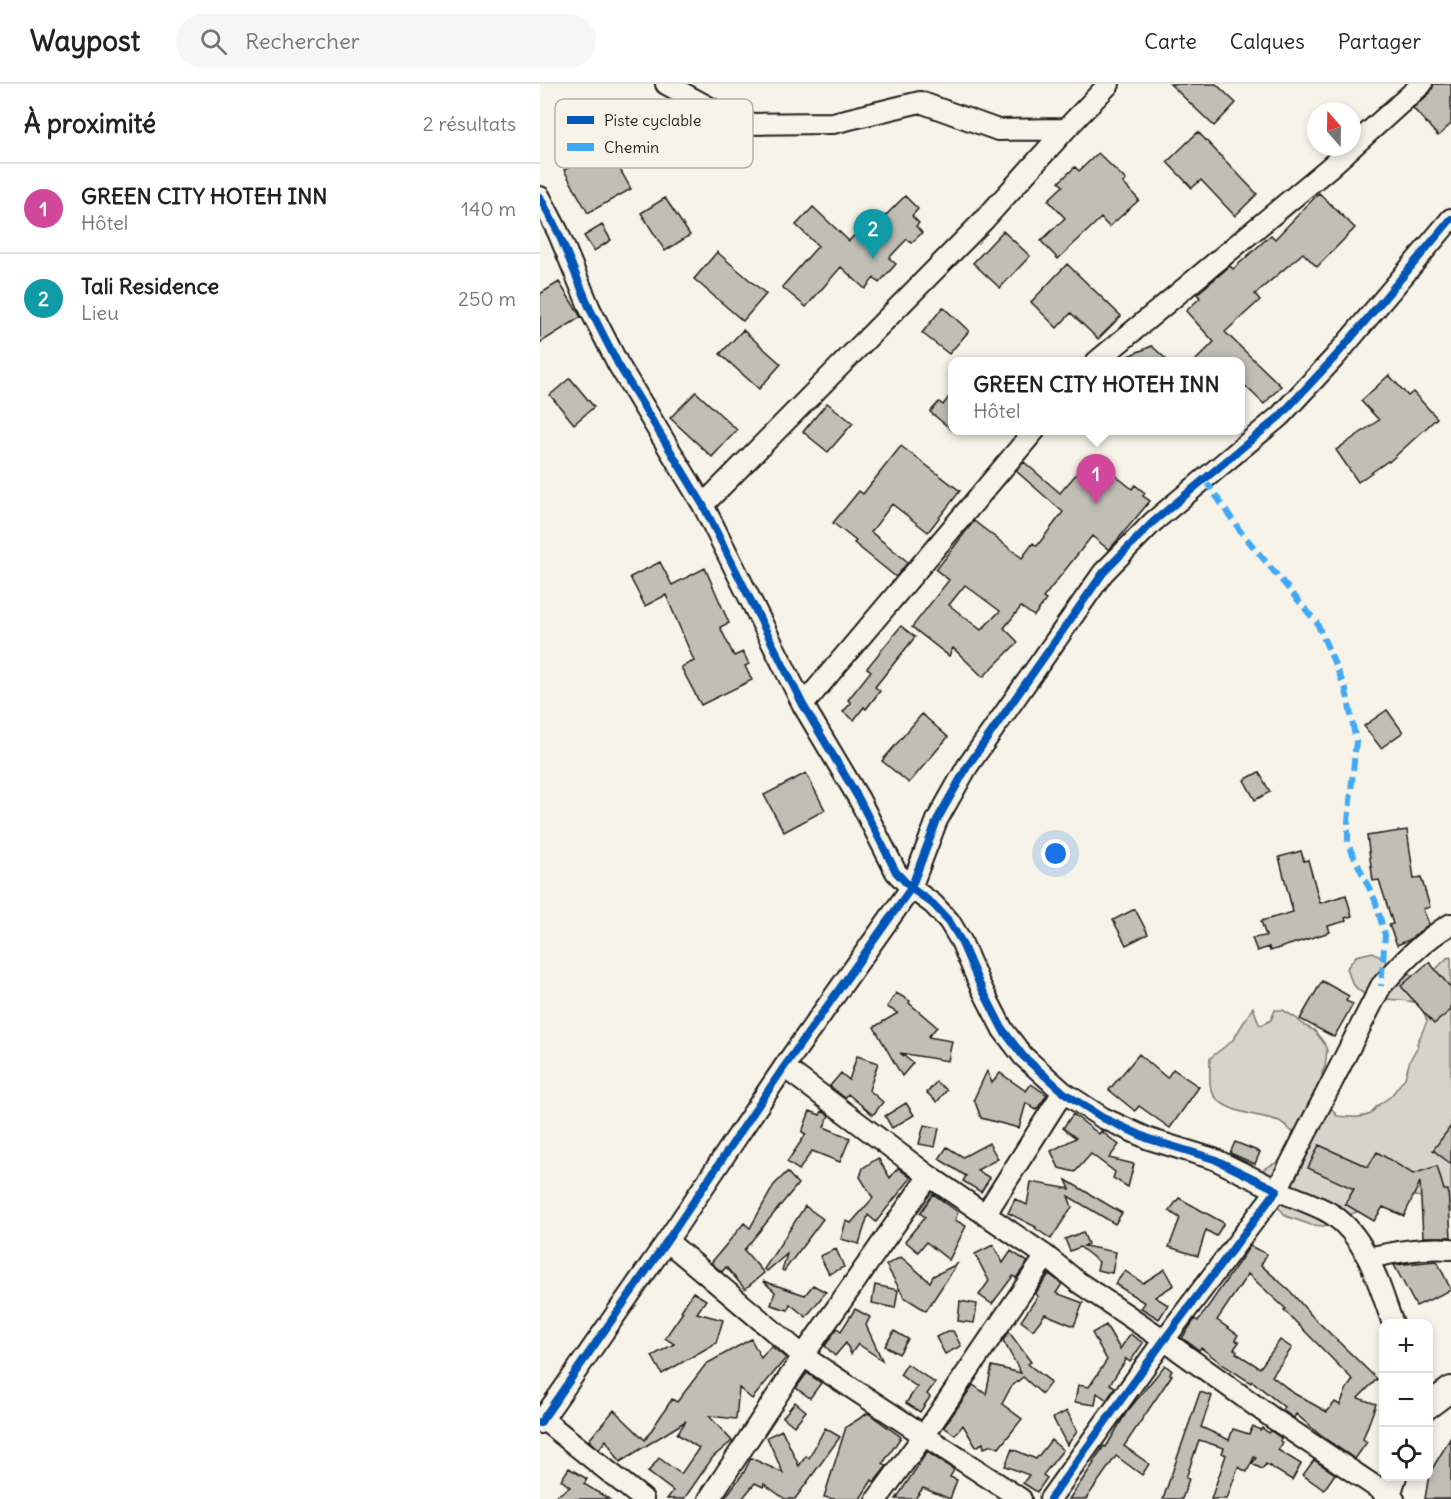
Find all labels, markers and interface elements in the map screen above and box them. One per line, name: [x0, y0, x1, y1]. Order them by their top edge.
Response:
search box: [176, 14, 596, 68]
text: Waypost: [30, 23, 140, 59]
icon: search: [197, 25, 230, 58]
text: Rechercher: [245, 27, 360, 55]
text: Carte: [1144, 28, 1197, 55]
text: Calques: [1230, 28, 1305, 55]
text: Partager: [1338, 28, 1421, 55]
legend: [555, 99, 753, 168]
north arrow: [1307, 102, 1361, 156]
text: À proximité: [24, 107, 156, 140]
text: Piste cyclable: [604, 110, 701, 130]
text: 2 résultats: [423, 111, 516, 136]
text: Chemin: [604, 137, 659, 157]
text: GREEN CITY HOTEH INN: [81, 182, 328, 210]
text: 1: [40, 196, 47, 221]
text: 140 m: [461, 196, 516, 221]
text: Hôtel: [81, 210, 128, 235]
pin: 2: [854, 210, 892, 259]
text: Tali Residence: [81, 272, 219, 300]
text: 2: [38, 286, 49, 311]
text: 250 m: [458, 286, 516, 311]
text: Lieu: [81, 300, 119, 325]
popup: [948, 357, 1245, 435]
text: GREEN CITY HOTEH INN: [973, 370, 1220, 398]
text: Hôtel: [973, 398, 1020, 423]
pin: 1: [1076, 454, 1116, 504]
your location: [1041, 839, 1070, 868]
map controls: [1379, 1319, 1433, 1481]
button: +: [1379, 1319, 1433, 1373]
button: −: [1379, 1373, 1433, 1427]
button: locate: [1379, 1427, 1433, 1481]

